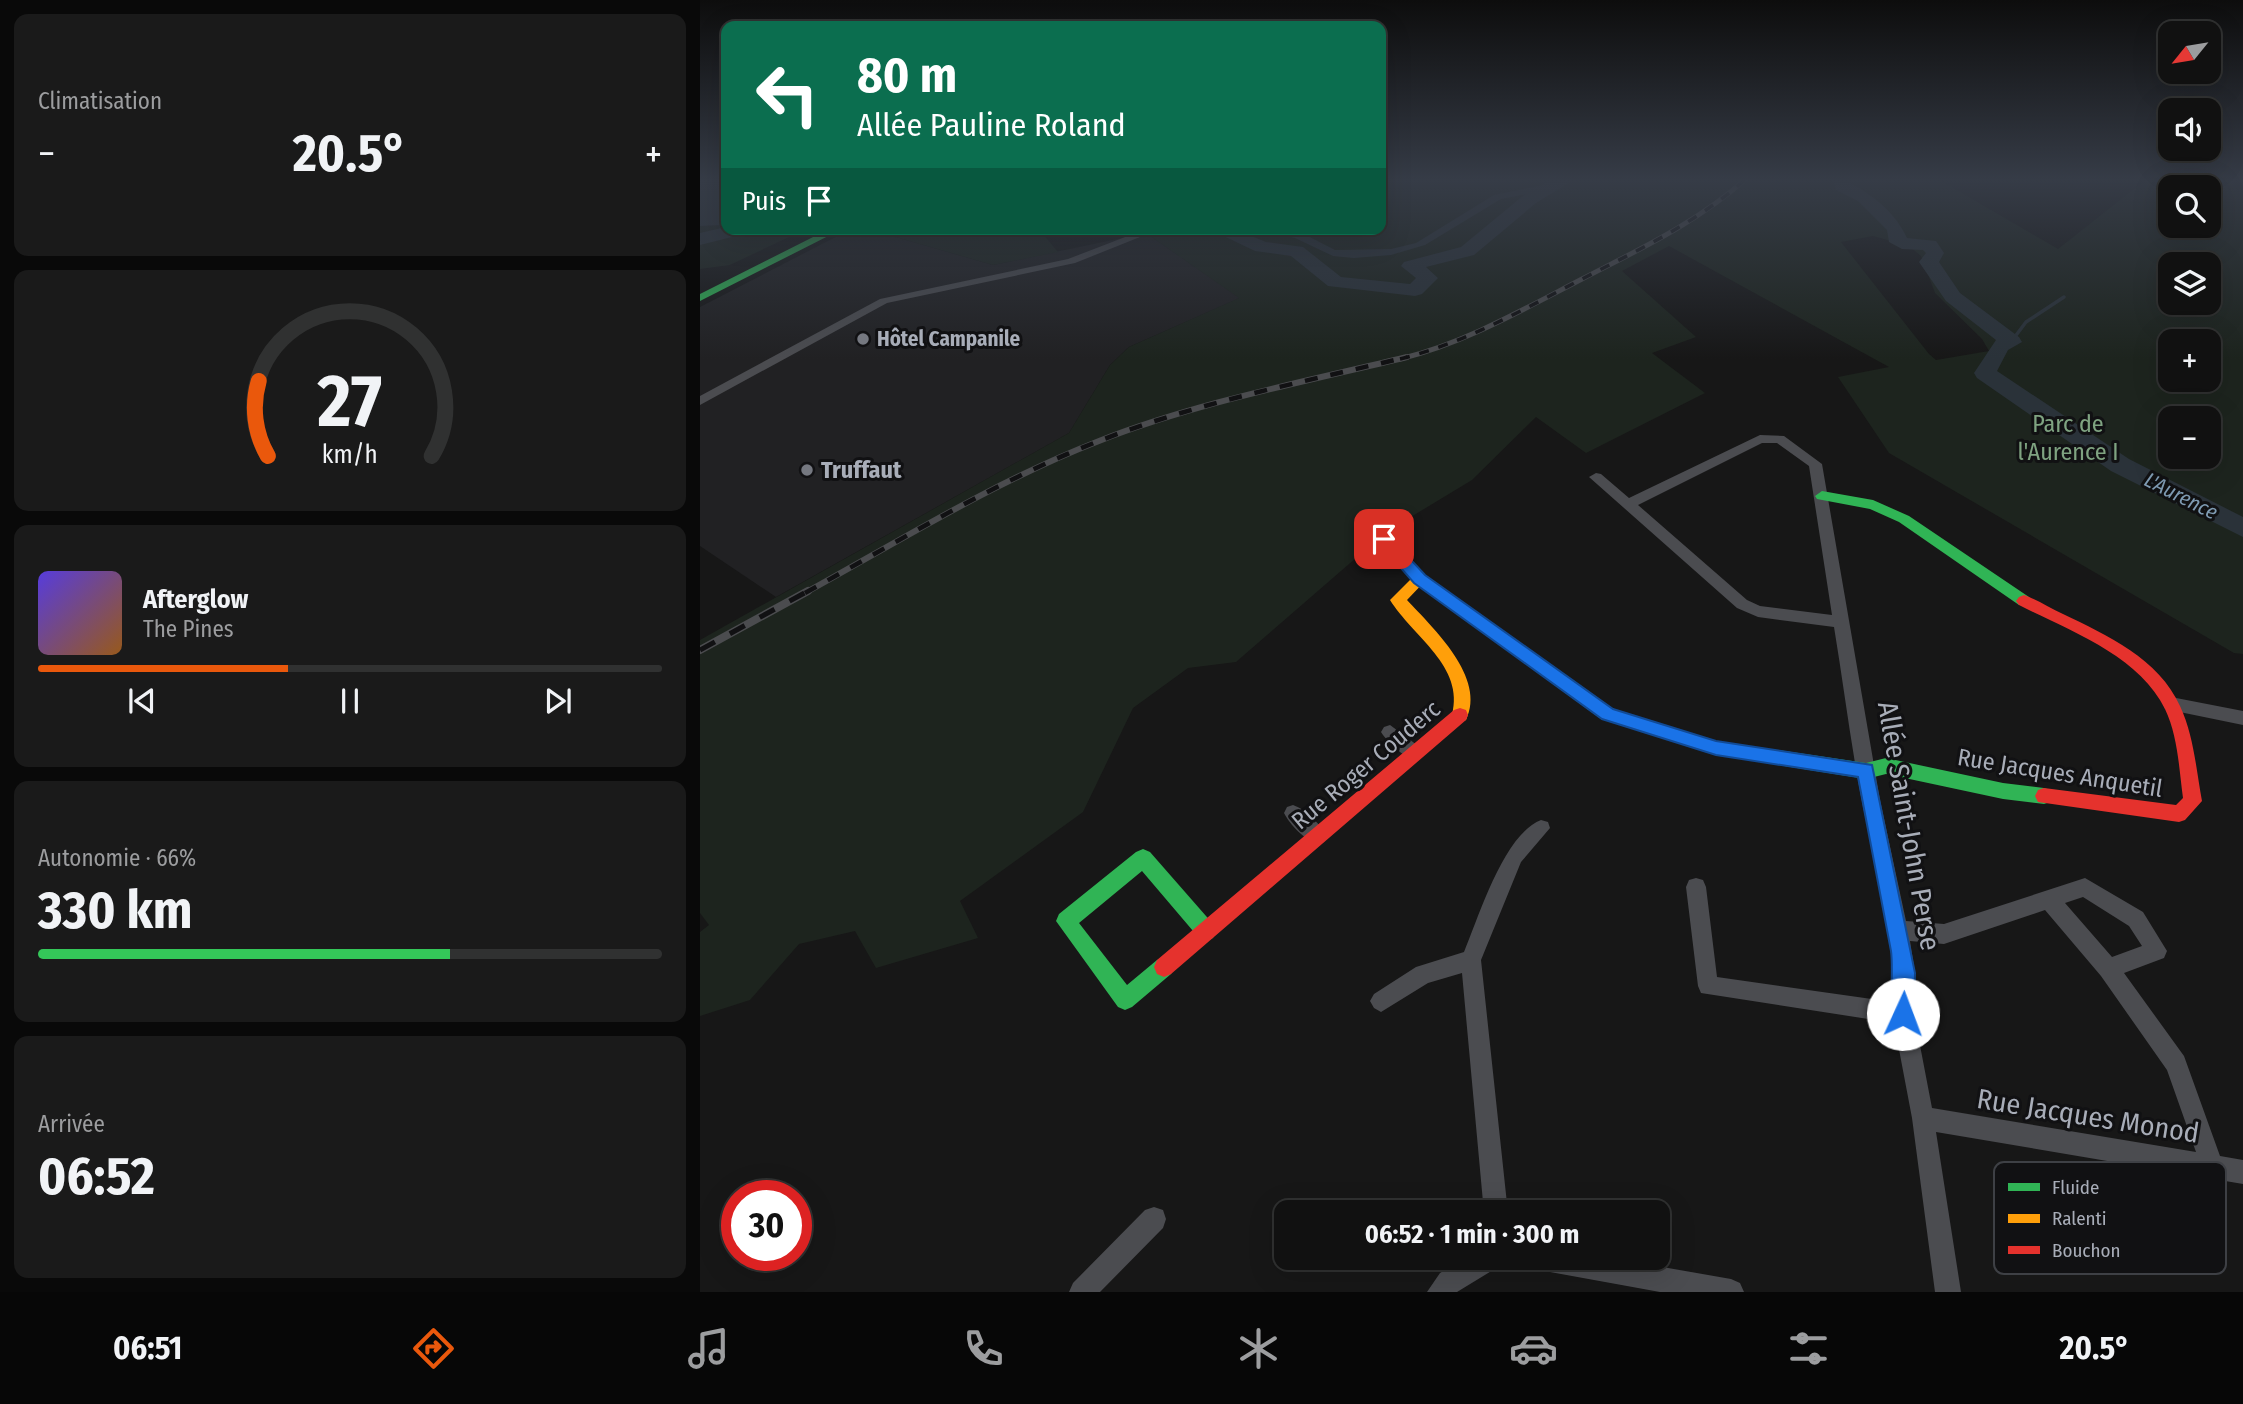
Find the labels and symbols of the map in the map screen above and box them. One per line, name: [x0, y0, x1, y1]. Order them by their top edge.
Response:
north arrow: [2158, 21, 2221, 84]
place label: Hôtel Campanile: [877, 326, 1021, 352]
marker: Hôtel Campanile: [855, 331, 871, 347]
park label: Parc de l'Aurence I: [2017, 410, 2119, 466]
place label: Truffaut: [821, 456, 902, 484]
marker: Truffaut: [799, 462, 815, 478]
water label: L'Aurence: [2140, 467, 2222, 525]
pin: [1354, 509, 1414, 569]
street label: Rue Roger Couderc: [1286, 695, 1446, 835]
street label: Allée Saint-John Perse: [1871, 699, 1947, 953]
street label: Rue Jacques Anquetil: [1955, 743, 2165, 803]
position arrow: [1866, 977, 1940, 1051]
street label: Rue Jacques Monod: [1975, 1082, 2201, 1150]
legend: [1994, 1162, 2226, 1274]
text: Fluide: [2052, 1176, 2099, 1199]
speed limit sign: 30: [721, 1180, 812, 1271]
text: Ralenti: [2052, 1207, 2107, 1230]
text: Bouchon: [2052, 1239, 2120, 1262]

